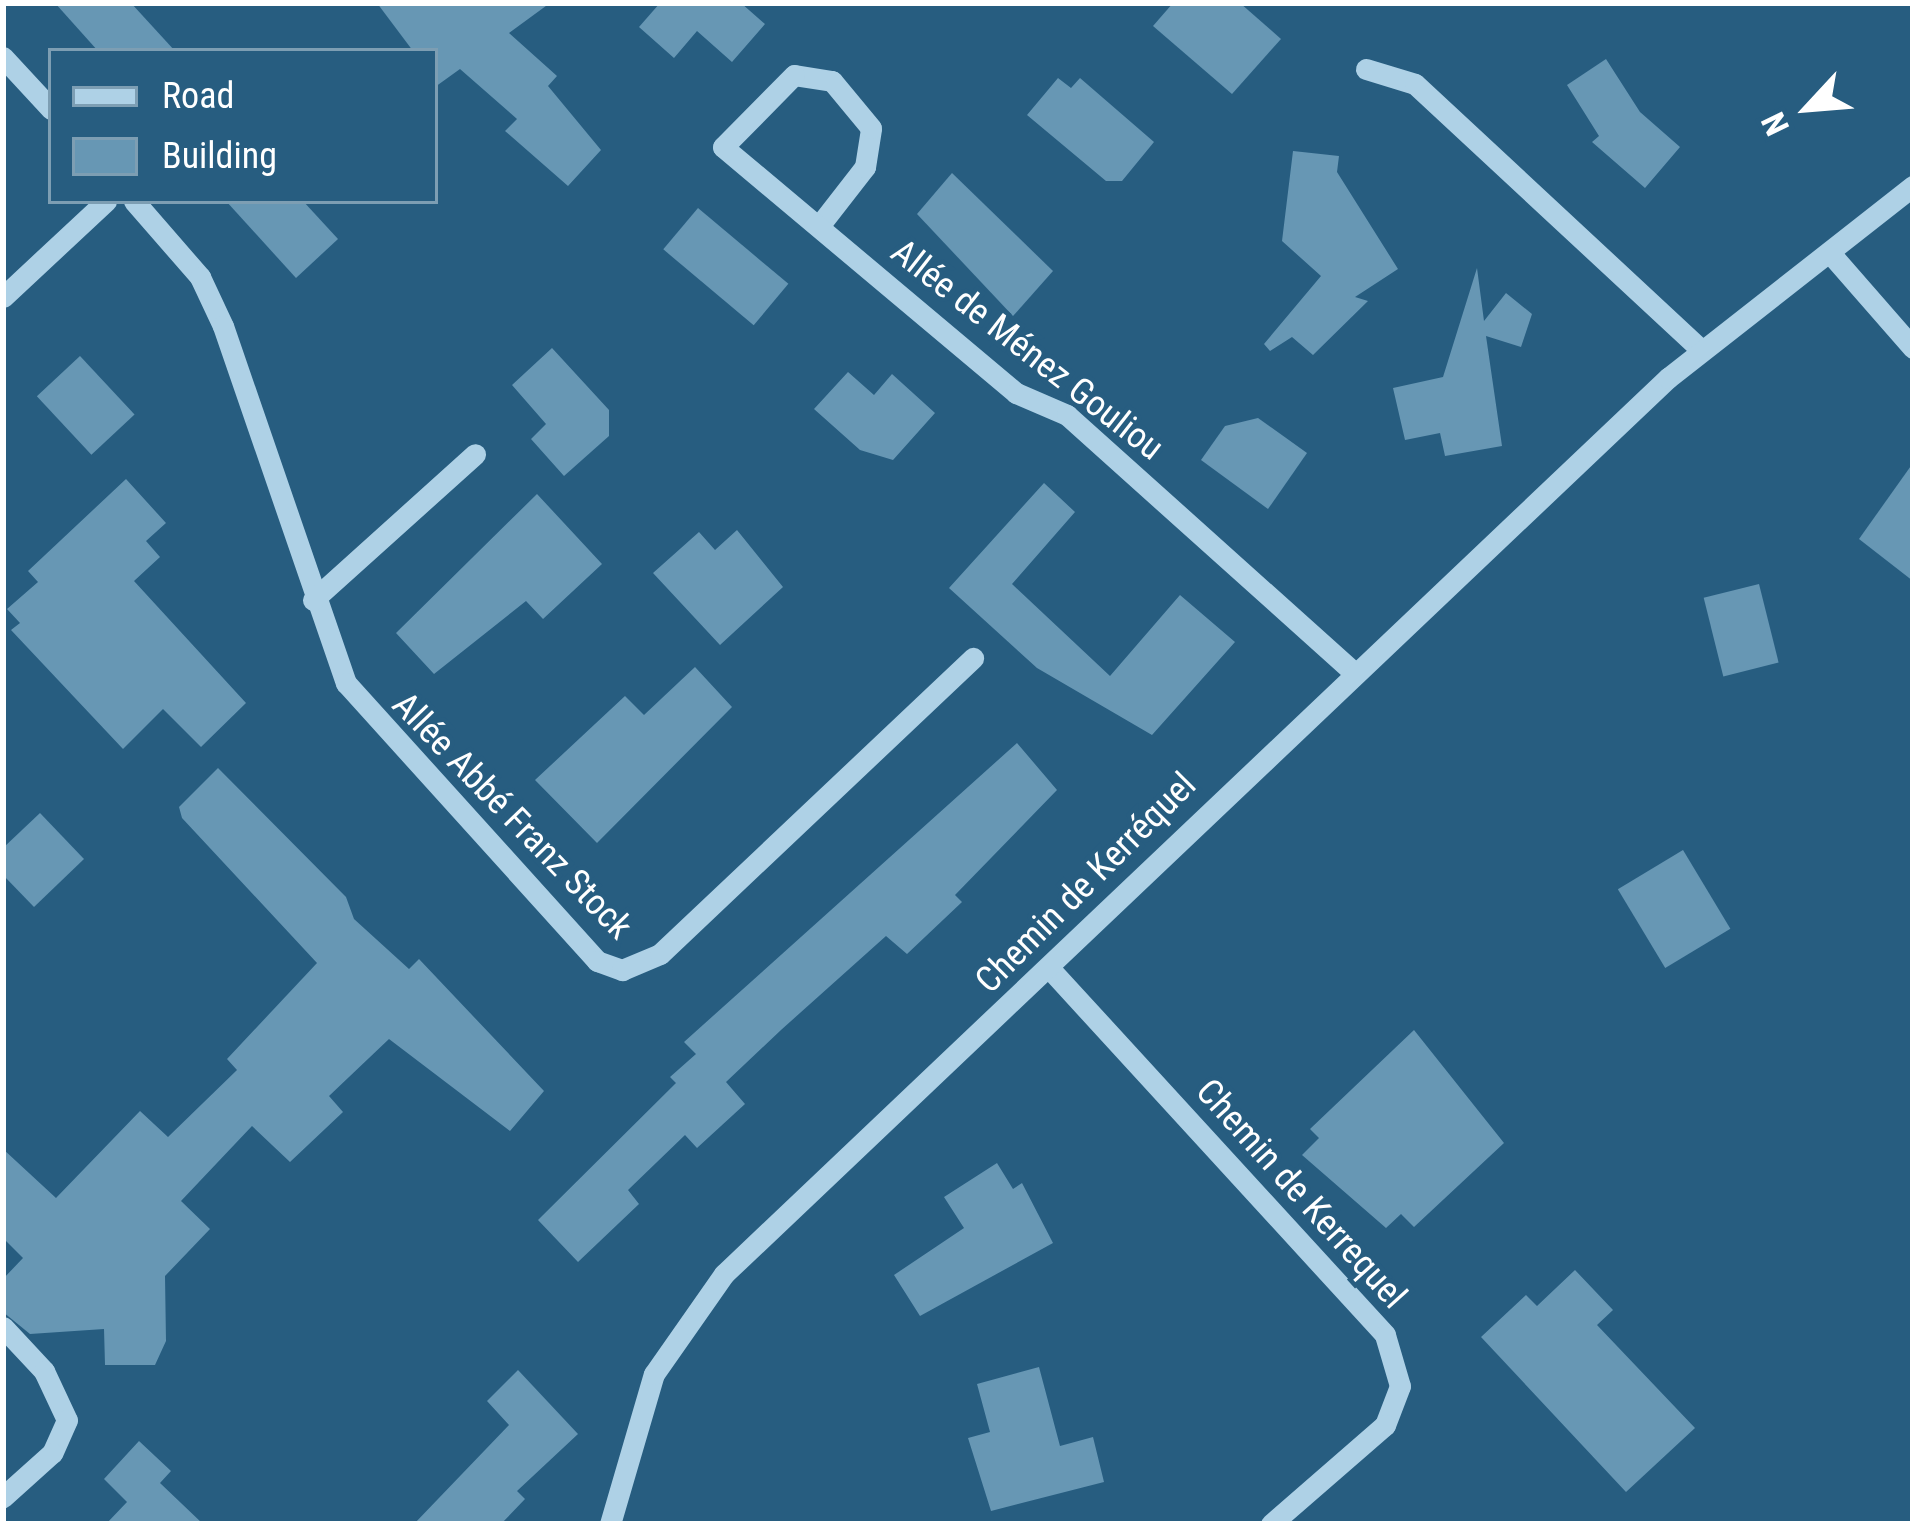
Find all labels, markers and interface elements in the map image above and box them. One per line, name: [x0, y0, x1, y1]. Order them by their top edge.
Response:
legend: [48, 48, 438, 204]
north arrow: [1748, 48, 1868, 168]
text: Road: [162, 75, 234, 117]
text: N: [1753, 106, 1797, 142]
text: Building: [162, 135, 277, 177]
street label: Allée de Ménez Gouliou: [882, 230, 1172, 470]
street label: Allée Abbé Franz Stock: [383, 684, 641, 948]
street label: Chemin de Kerréquel: [967, 764, 1205, 1002]
street label: Chemin de Kerrequel: [1187, 1070, 1415, 1318]

